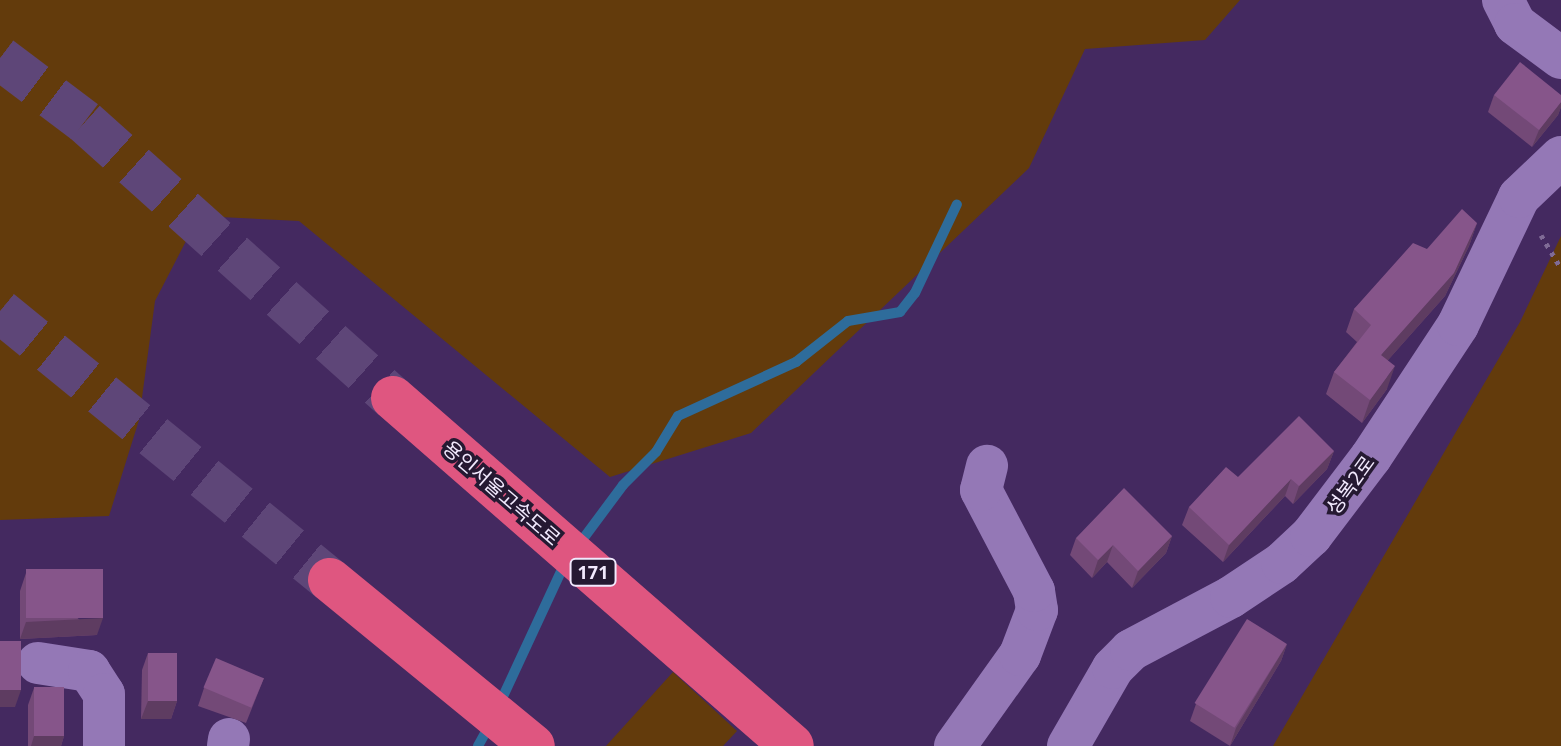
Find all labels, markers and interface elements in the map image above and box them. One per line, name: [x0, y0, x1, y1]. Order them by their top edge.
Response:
street label: 용인서울고속도로: [439, 436, 565, 550]
street label: 성복2로: [1321, 451, 1379, 519]
road number: 171: [569, 558, 617, 586]

